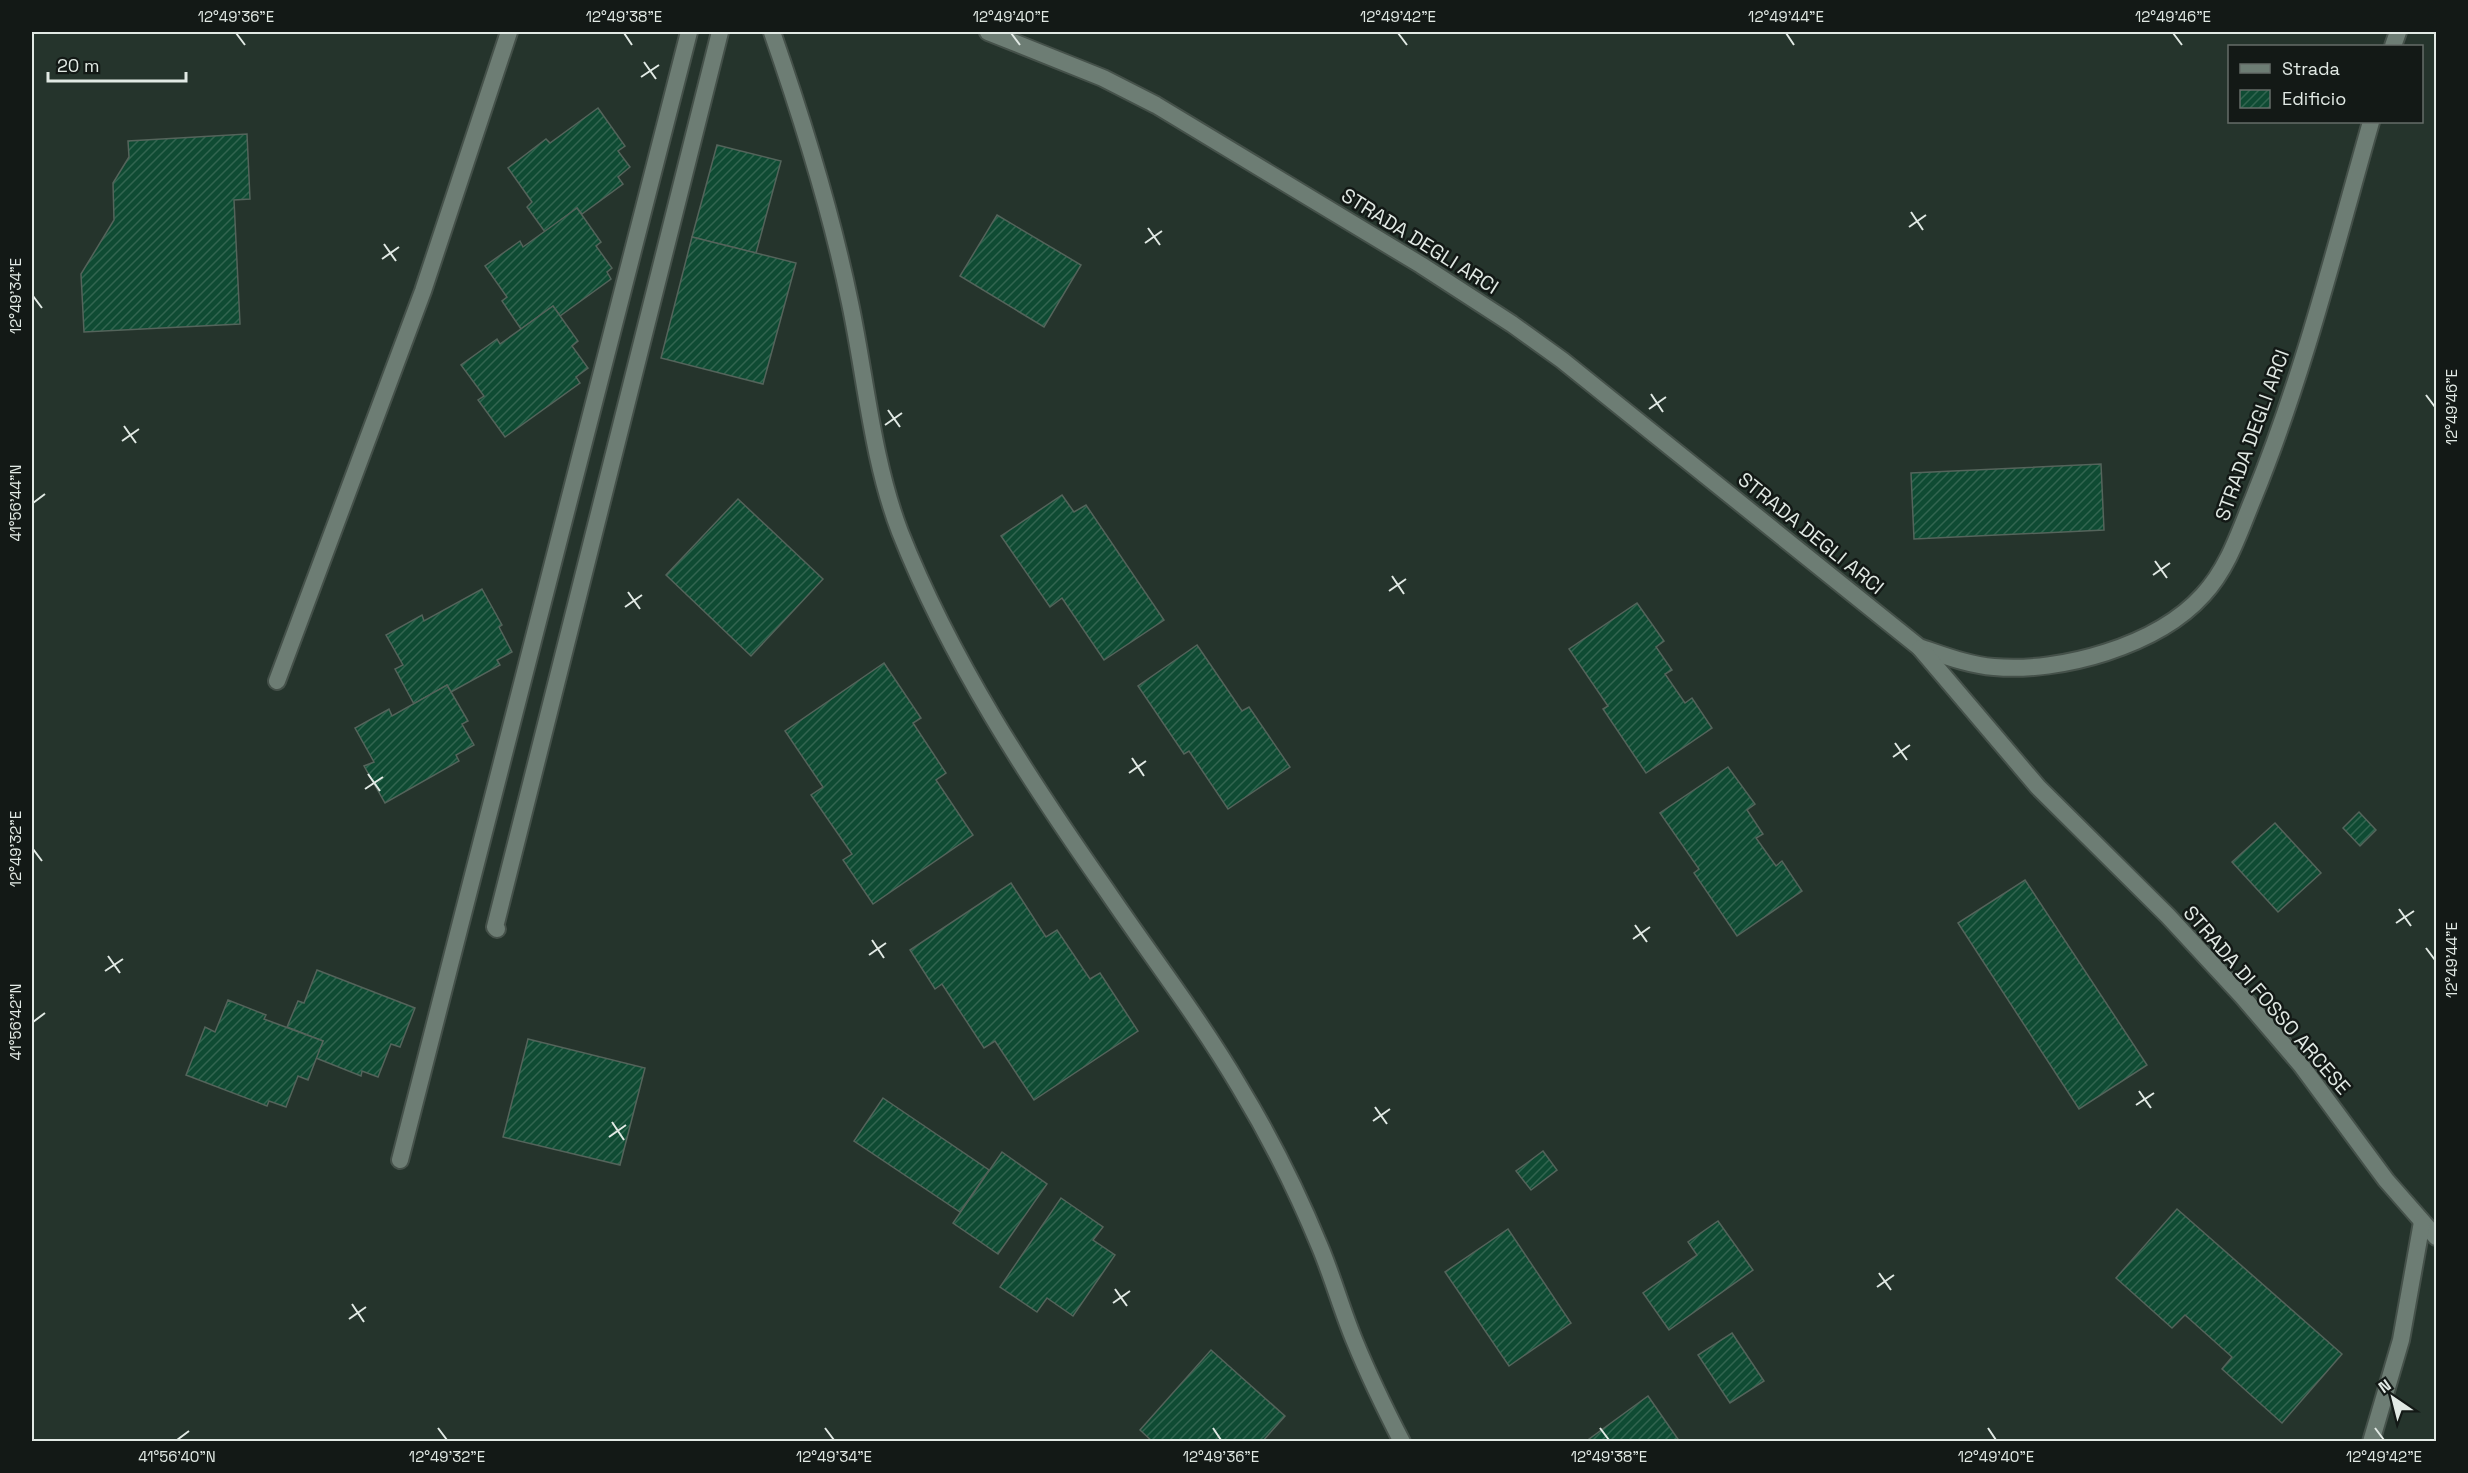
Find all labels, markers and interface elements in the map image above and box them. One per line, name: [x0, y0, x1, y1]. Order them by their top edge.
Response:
text: 12°49'36"E: [198, 7, 274, 26]
text: 12°49'38"E: [586, 7, 662, 26]
text: 12°49'40"E: [973, 7, 1049, 26]
text: 12°49'42"E: [1360, 7, 1436, 26]
text: 12°49'44"E: [1748, 7, 1824, 26]
text: 12°49'46"E: [2135, 7, 2211, 26]
scale bar: [48, 45, 186, 83]
legend: [2228, 45, 2423, 123]
text: 20 m: [57, 54, 100, 77]
text: Strada: [2282, 57, 2340, 80]
text: Edificio: [2282, 87, 2346, 110]
street label: STRADA DEGLI ARCI: [1337, 182, 1503, 300]
text: 12°49'34"E: [6, 258, 25, 334]
street label: STRADA DEGLI ARCI: [2209, 346, 2295, 524]
text: 12°49'46"E: [2442, 369, 2461, 445]
text: 41°56'44"N: [6, 465, 25, 541]
street label: STRADA DEGLI ARCI: [1733, 466, 1889, 600]
text: 12°49'32"E: [6, 811, 25, 887]
street label: STRADA DI FOSSO ARCESE: [2178, 900, 2356, 1100]
text: 12°49'44"E: [2442, 922, 2461, 998]
text: 41°56'42"N: [6, 983, 25, 1061]
north arrow: [2363, 1368, 2423, 1428]
text: N: [2374, 1374, 2395, 1398]
text: 41°56'40"N: [138, 1447, 216, 1466]
text: 12°49'32"E: [409, 1447, 485, 1466]
text: 12°49'34"E: [796, 1447, 872, 1466]
text: 12°49'36"E: [1183, 1447, 1259, 1466]
text: 12°49'38"E: [1571, 1447, 1647, 1466]
text: 12°49'40"E: [1958, 1447, 2034, 1466]
text: 12°49'42"E: [2346, 1447, 2422, 1466]

